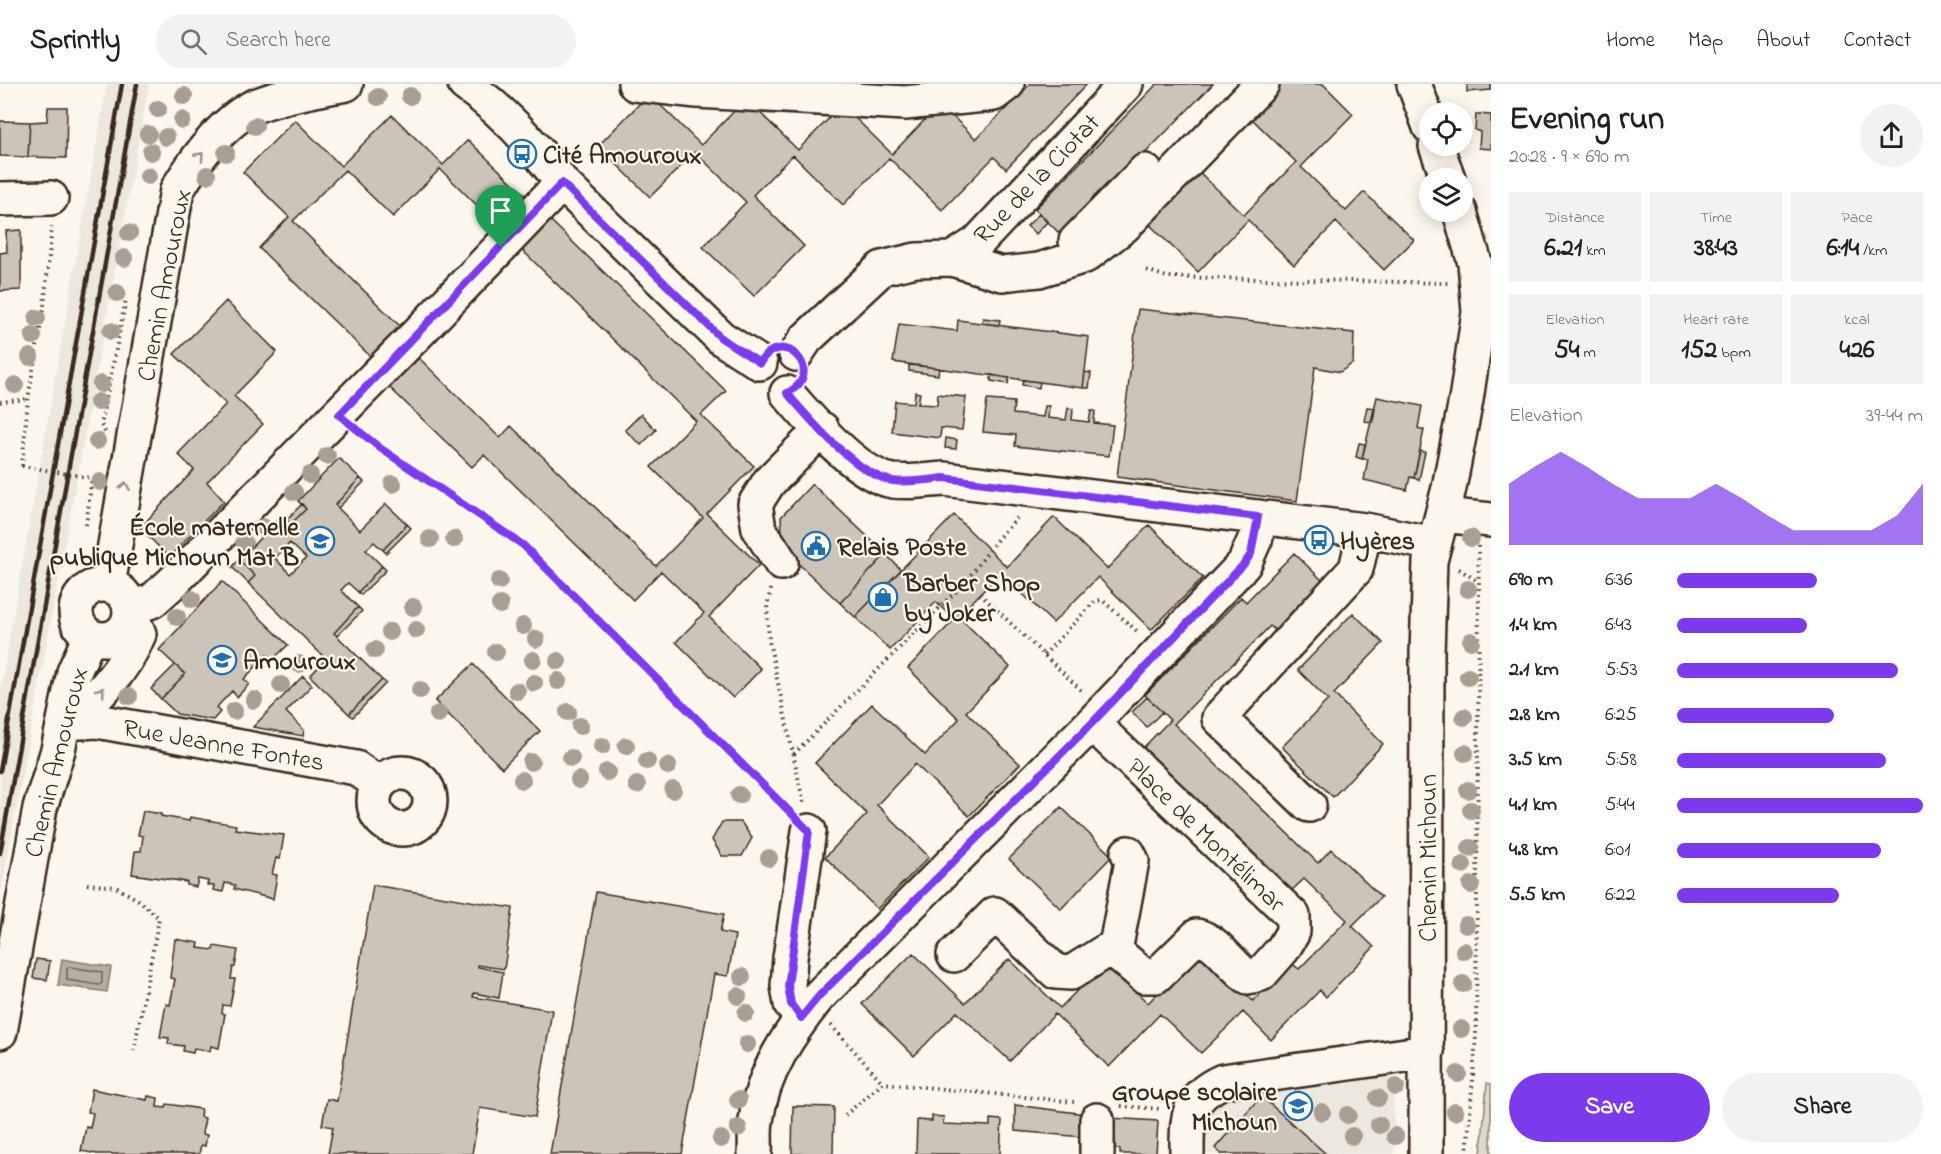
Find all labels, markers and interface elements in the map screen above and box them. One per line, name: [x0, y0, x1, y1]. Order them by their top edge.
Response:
search box: [156, 14, 576, 68]
text: Sprintly: [30, 21, 120, 62]
icon: search: [177, 25, 210, 58]
text: Search here: [225, 25, 331, 57]
text: Home: [1606, 26, 1655, 56]
text: Map: [1688, 26, 1723, 56]
text: About: [1756, 26, 1810, 56]
text: Contact: [1843, 26, 1911, 56]
text: Evening run: [1509, 96, 1664, 144]
map controls: [1419, 102, 1473, 222]
button: locate: [1419, 102, 1473, 156]
button: share: [1860, 104, 1923, 167]
street label: Rue de la Ciotat: [966, 106, 1111, 254]
bus stop icon: Cité Amouroux: [506, 138, 538, 170]
place label: Cité Amouroux: [543, 138, 702, 176]
text: 20:28 · 9 × 690 m: [1509, 143, 1630, 172]
one-way arrow: [193, 152, 204, 162]
button: layers: [1419, 168, 1473, 222]
pin: [475, 185, 526, 247]
street label: Chemin Amouroux: [129, 186, 203, 385]
icon: arrive: [484, 194, 517, 227]
text: Distance: [1546, 206, 1604, 230]
text: Time: [1700, 206, 1732, 230]
text: Pace: [1841, 206, 1873, 230]
text: 6.21: [1544, 230, 1582, 268]
text: 38:43: [1694, 230, 1738, 268]
text: 6:14: [1826, 230, 1859, 268]
text: km: [1582, 239, 1606, 263]
text: /km: [1859, 239, 1888, 263]
text: Elevation: [1546, 308, 1604, 332]
text: Heart rate: [1683, 308, 1749, 332]
text: kcal: [1844, 308, 1870, 332]
text: 54: [1554, 332, 1580, 370]
text: 152: [1681, 332, 1717, 370]
text: 426: [1839, 332, 1875, 370]
text: m: [1580, 341, 1596, 365]
text: bpm: [1717, 341, 1751, 365]
text: Elevation: [1509, 402, 1583, 431]
text: 39–44 m: [1866, 402, 1923, 431]
one-way arrow: [118, 481, 131, 491]
place label: École maternelle publique Michoun Mat B: [50, 510, 300, 578]
bus stop icon: Hyères: [1303, 524, 1335, 556]
place label: Hyères: [1340, 524, 1415, 562]
school or university icon: École maternelle publique Michoun Mat B: [304, 525, 336, 557]
public building icon: Relais Poste: [800, 530, 832, 562]
place label: Relais Poste: [837, 530, 968, 568]
place label: Barber Shop by Joker: [903, 566, 1040, 634]
text: 690 m: [1509, 566, 1553, 595]
text: 6:36: [1605, 566, 1633, 595]
shop icon: Barber Shop by Joker: [867, 581, 899, 613]
text: 1.4 km: [1509, 611, 1557, 640]
text: 6:43: [1605, 611, 1632, 640]
school or university icon: Amouroux: [206, 644, 238, 676]
place label: Amouroux: [243, 644, 356, 682]
text: 2.1 km: [1509, 656, 1559, 685]
text: 5:53: [1605, 656, 1638, 685]
street label: Chemin Amouroux: [16, 664, 100, 862]
one-way arrow: [93, 687, 104, 698]
text: 2.8 km: [1509, 701, 1560, 730]
text: 6:25: [1605, 701, 1637, 730]
street label: Rue Jeanne Fontes: [120, 711, 327, 783]
text: 3.5 km: [1509, 746, 1562, 775]
text: 5:58: [1605, 746, 1637, 775]
street label: Place de Montélimar: [1117, 750, 1294, 923]
street label: Chemin Michoun: [1411, 774, 1449, 942]
text: 4.1 km: [1509, 791, 1557, 820]
text: 5:44: [1605, 791, 1635, 820]
text: 4.8 km: [1509, 836, 1558, 865]
text: 6:01: [1605, 836, 1631, 865]
text: 5.5 km: [1509, 881, 1565, 910]
text: 6:22: [1605, 881, 1635, 910]
button: Save: [1509, 1073, 1710, 1142]
button: Share: [1722, 1073, 1923, 1142]
place label: Groupe scolaire Michoun: [1112, 1075, 1278, 1143]
school or university icon: Groupe scolaire Michoun: [1282, 1090, 1314, 1122]

